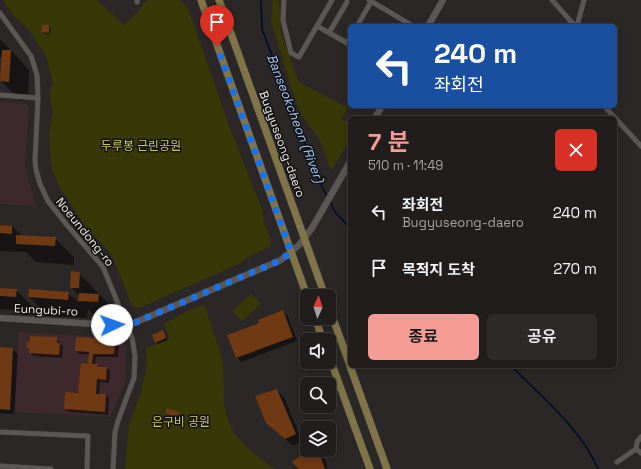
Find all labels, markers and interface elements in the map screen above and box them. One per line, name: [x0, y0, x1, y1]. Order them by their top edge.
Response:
pin: [200, 5, 234, 46]
icon: arrive: [206, 11, 228, 33]
text: 240 m: [434, 35, 517, 71]
icon: left: [368, 40, 420, 92]
water label: Banseokcheon (River): [263, 51, 328, 186]
text: 좌회전: [434, 73, 484, 96]
street label: Bugyuseong-daero: [255, 88, 309, 200]
text: 7 분: [368, 126, 409, 157]
button: close: [555, 129, 597, 171]
park label: 두루봉 근린공원: [101, 138, 181, 154]
text: 510 m · 11:49: [368, 157, 443, 174]
street label: Noeundong-ro: [52, 194, 118, 270]
text: 좌회전: [402, 195, 443, 214]
icon: left: [368, 201, 390, 223]
text: 240 m: [553, 203, 597, 222]
text: Bugyuseong-daero: [402, 214, 524, 231]
icon: arrive: [368, 257, 390, 279]
text: 270 m: [553, 259, 597, 278]
text: 목적지 도착: [402, 260, 475, 279]
north arrow: [300, 289, 336, 325]
map controls: [300, 289, 336, 457]
street label: Eungubi-ro: [13, 300, 79, 320]
position arrow: [91, 304, 133, 346]
button: 종료: [368, 314, 479, 360]
button: 공유: [487, 314, 597, 360]
button: sound: [300, 333, 336, 369]
button: search: [300, 377, 336, 413]
park label: 은구비 공원: [152, 414, 210, 430]
button: layers: [300, 421, 336, 457]

